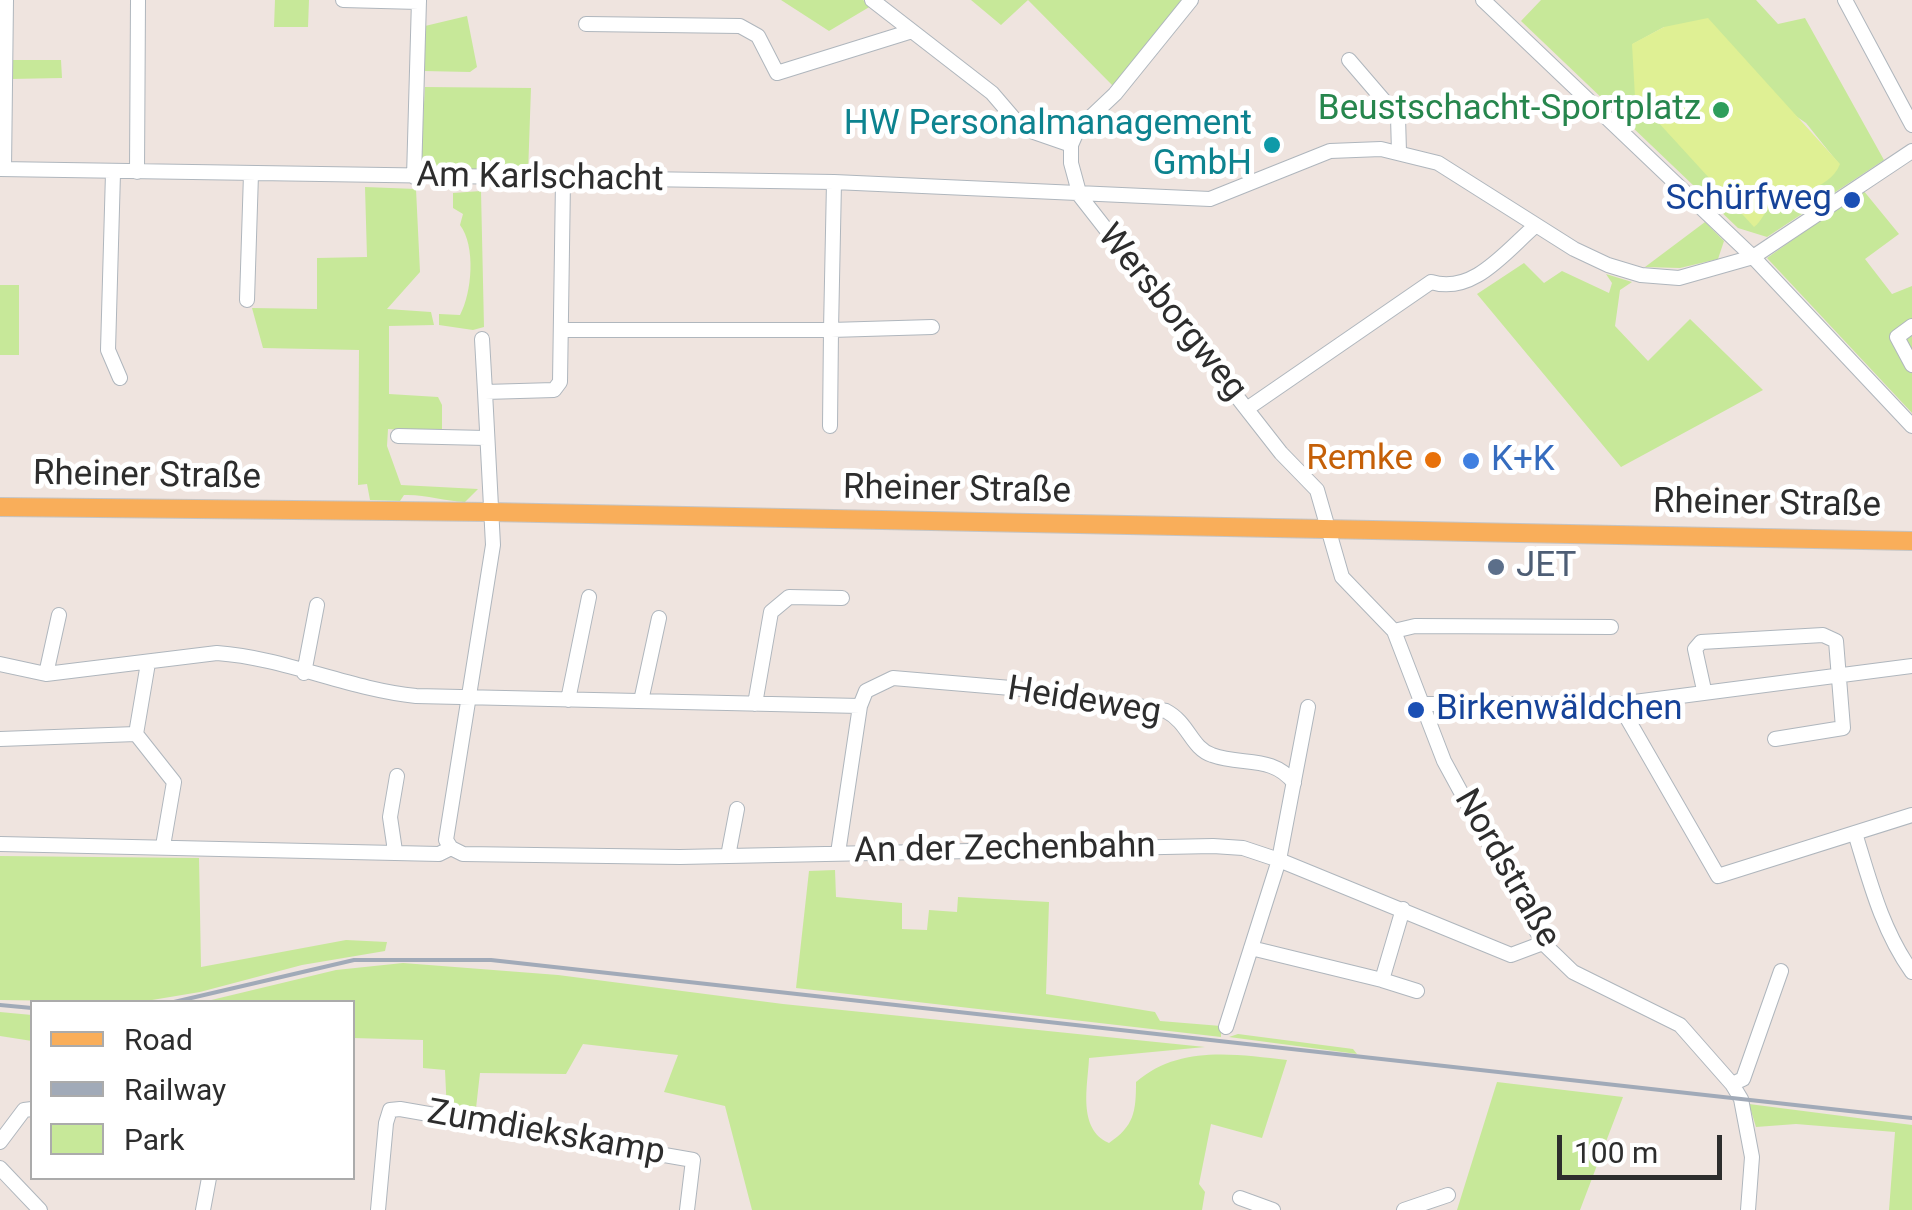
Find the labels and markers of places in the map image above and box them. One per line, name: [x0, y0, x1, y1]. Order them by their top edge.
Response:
place label: Beustschacht-Sportplatz: [1318, 89, 1701, 131]
marker: Beustschacht-Sportplatz: [1710, 99, 1732, 121]
place label: HW Personalmanagement GmbH: [844, 104, 1252, 186]
marker: HW Personalmanagement GmbH: [1261, 134, 1283, 156]
place label: Schürfweg: [1666, 179, 1832, 221]
marker: Schürfweg: [1841, 189, 1863, 211]
place label: Remke: [1306, 439, 1413, 481]
place label: K+K: [1491, 440, 1555, 482]
marker: Remke: [1422, 449, 1444, 471]
marker: K+K: [1460, 450, 1482, 472]
place label: JET: [1516, 546, 1576, 588]
marker: JET: [1485, 556, 1507, 578]
place label: Birkenwäldchen: [1436, 689, 1683, 731]
marker: Birkenwäldchen: [1405, 699, 1427, 721]

